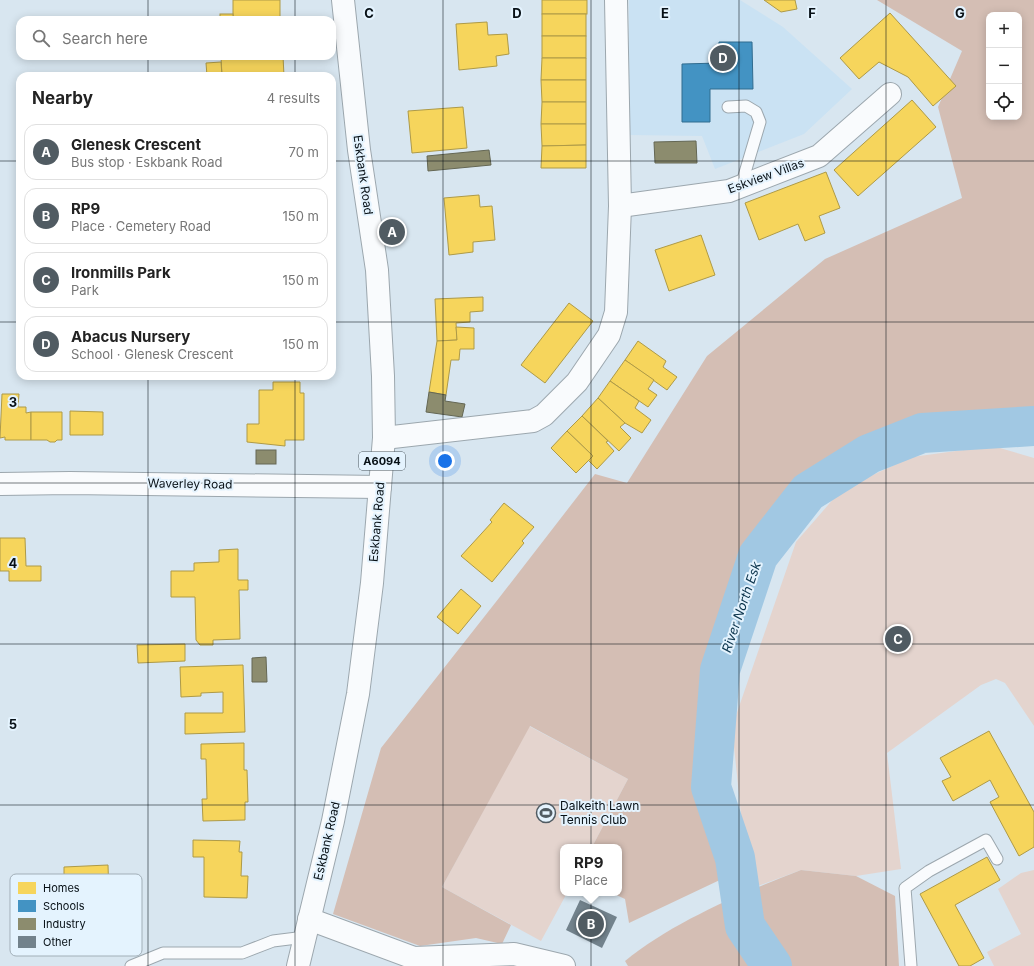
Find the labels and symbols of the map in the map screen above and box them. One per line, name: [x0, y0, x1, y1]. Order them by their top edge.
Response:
text: C: [364, 5, 374, 21]
text: D: [512, 5, 522, 21]
text: E: [661, 5, 669, 21]
text: F: [808, 5, 816, 21]
text: G: [955, 5, 965, 21]
pin: D: [710, 43, 736, 73]
street label: Eskbank Road: [350, 134, 377, 216]
street label: Eskview Villas: [726, 155, 806, 196]
pin: A: [379, 217, 405, 247]
text: 3: [9, 394, 17, 410]
your location: [435, 451, 455, 471]
road number: A6094: [359, 452, 405, 470]
street label: Waverley Road: [148, 475, 233, 492]
street label: Eskbank Road: [366, 481, 387, 563]
text: 4: [9, 555, 18, 571]
water label: River North Esk: [718, 559, 764, 654]
pin: C: [885, 624, 911, 654]
text: 5: [9, 716, 17, 732]
place label: Dalkeith Lawn Tennis Club: [560, 798, 639, 827]
street label: Eskbank Road: [310, 800, 343, 882]
sports icon: Dalkeith Lawn Tennis Club: [535, 802, 557, 824]
legend: [10, 874, 142, 956]
text: Homes: [43, 881, 80, 895]
text: Schools: [43, 899, 85, 913]
pin: B: [578, 909, 604, 939]
text: Industry: [43, 917, 86, 931]
text: Other: [43, 935, 72, 949]

